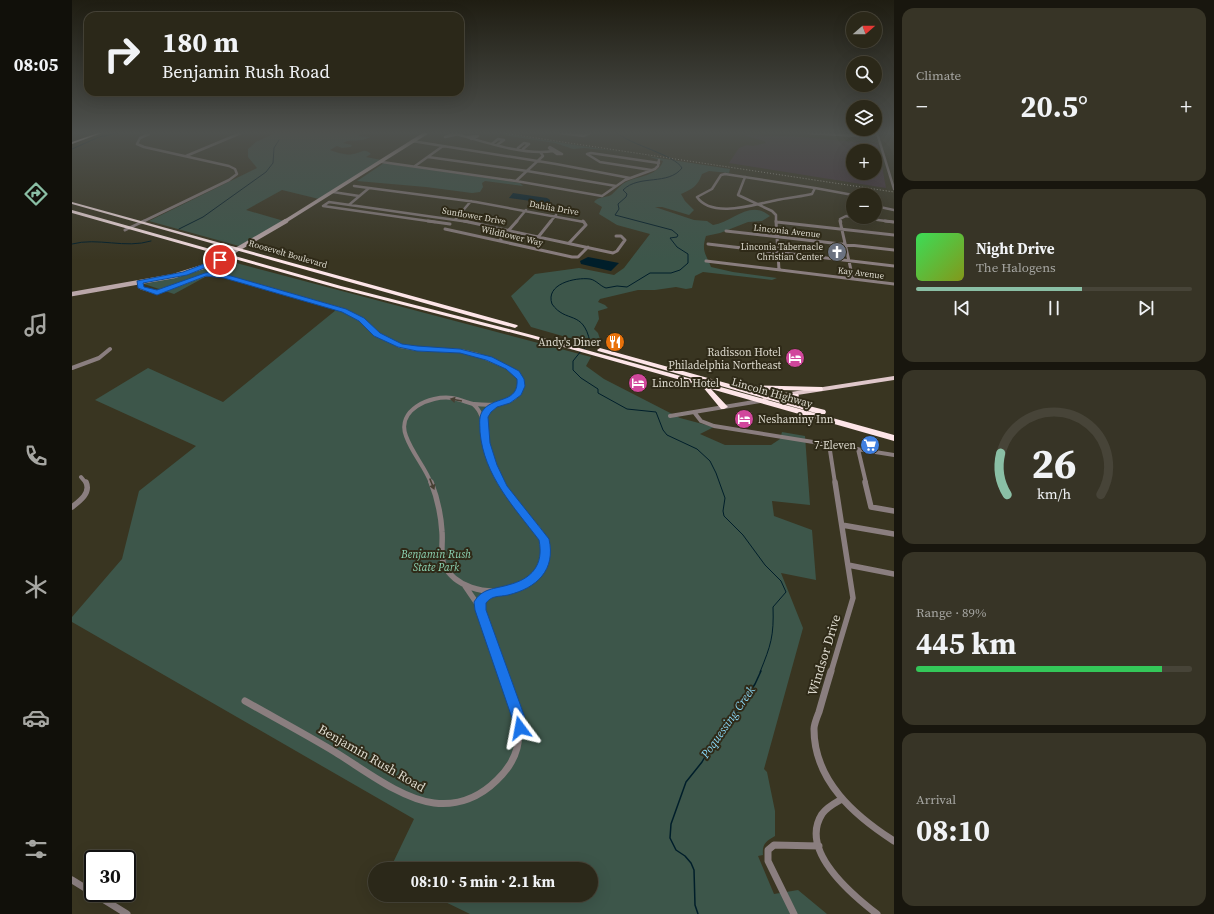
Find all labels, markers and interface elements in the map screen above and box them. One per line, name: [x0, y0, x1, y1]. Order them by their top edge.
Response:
north arrow: [846, 12, 882, 48]
map controls: [846, 12, 882, 224]
text: 180 m: [162, 23, 239, 61]
icon: right: [96, 28, 148, 80]
text: 08:05: [14, 52, 58, 77]
button: search: [846, 56, 882, 92]
text: Benjamin Rush Road: [162, 59, 330, 84]
text: Climate: [916, 67, 961, 84]
text: 20.5°: [1020, 86, 1088, 127]
text: −: [916, 91, 928, 121]
text: +: [1180, 91, 1192, 121]
button: layers: [846, 100, 882, 136]
button: +: [846, 144, 882, 180]
icon: directions: [22, 180, 50, 208]
button: −: [846, 188, 882, 224]
street label: Dahlia Drive: [528, 198, 580, 218]
street label: Sunflower Drive: [441, 204, 507, 228]
street label: Linconia Avenue: [753, 222, 821, 241]
street label: Wildflower Way: [480, 223, 545, 249]
street label: Roosevelt Boulevard: [247, 237, 329, 271]
text: Night Drive: [976, 238, 1055, 259]
place label: Linconia Tabernacle Christian Center: [741, 241, 823, 263]
church icon: Linconia Tabernacle Christian Center: [826, 241, 848, 263]
pin: [203, 243, 237, 277]
icon: arrive: [209, 249, 231, 271]
text: The Halogens: [976, 259, 1056, 276]
street label: Kay Avenue: [837, 264, 885, 282]
icon: previous: [951, 297, 973, 319]
icon: pause: [1043, 297, 1065, 319]
icon: next: [1135, 297, 1157, 319]
icon: music: [22, 311, 50, 339]
restaurant icon: Andy's Diner: [604, 331, 626, 353]
place label: Andy's Diner: [538, 335, 601, 350]
place label: Radisson Hotel Philadelphia Northeast: [668, 345, 781, 373]
hotel icon: Radisson Hotel Philadelphia Northeast: [784, 347, 806, 369]
hotel icon: Lincoln Hotel: [627, 372, 649, 394]
street label: Lincoln Highway: [730, 374, 815, 412]
place label: Lincoln Hotel: [652, 376, 719, 391]
one-way arrow: [450, 396, 462, 402]
hotel icon: Neshaminy Inn: [733, 408, 755, 430]
place label: Neshaminy Inn: [758, 412, 834, 427]
supermarket icon: 7-Eleven: [859, 434, 881, 456]
text: 26: [1031, 435, 1077, 492]
place label: 7-Eleven: [814, 438, 856, 453]
icon: phone: [22, 442, 50, 470]
one-way arrow: [429, 478, 435, 490]
text: km/h: [1037, 484, 1071, 504]
park label: Benjamin Rush State Park: [400, 547, 471, 575]
icon: climate: [22, 573, 50, 601]
text: Range · 89%: [916, 604, 987, 621]
street label: Windsor Drive: [804, 612, 845, 698]
text: 445 km: [916, 623, 1016, 664]
water label: Poquessing Creek: [697, 682, 759, 762]
icon: car: [22, 704, 50, 732]
position arrow: [499, 707, 541, 749]
street label: Benjamin Rush Road: [315, 720, 429, 796]
text: Arrival: [916, 791, 956, 808]
text: 08:10: [916, 810, 990, 851]
icon: filters: [22, 835, 50, 863]
speed limit sign: 30: [84, 850, 136, 902]
text: 08:10 · 5 min · 2.1 km: [411, 871, 555, 892]

